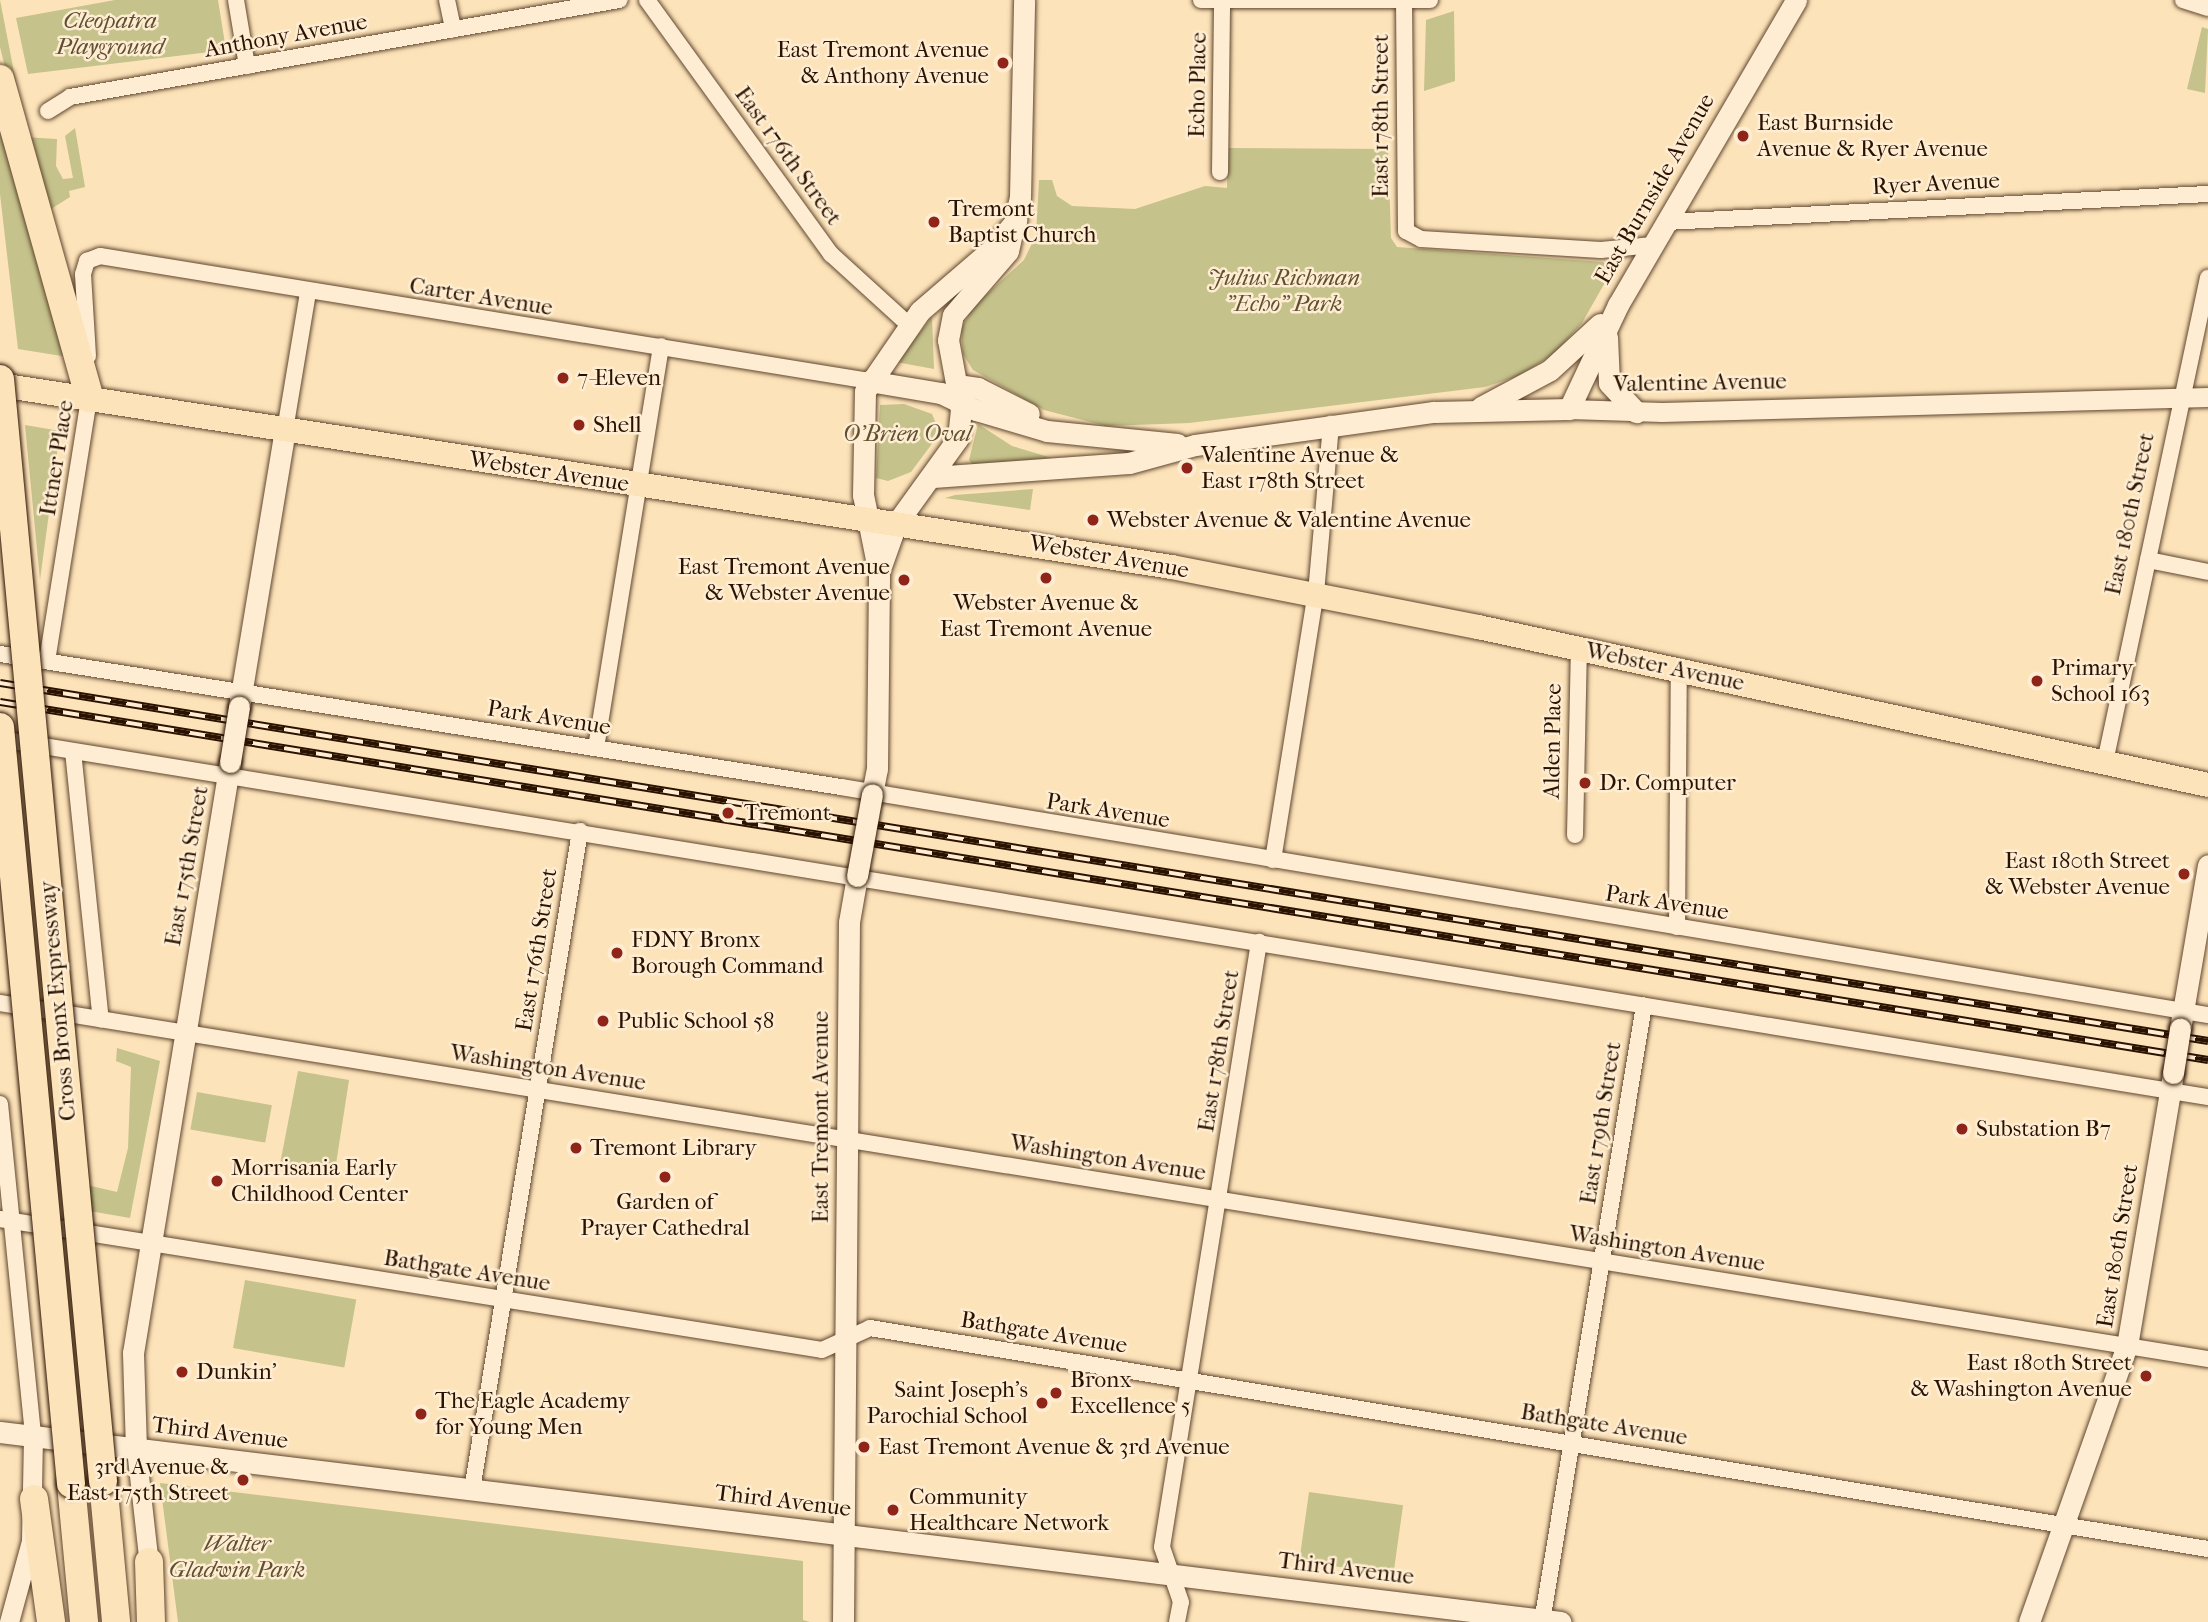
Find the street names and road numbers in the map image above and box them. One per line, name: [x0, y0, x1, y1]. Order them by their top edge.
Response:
street label: Anthony Avenue: [203, 8, 369, 64]
street label: Echo Place: [1183, 32, 1213, 138]
street label: East 178th Street: [1367, 34, 1395, 198]
street label: East 176th Street: [728, 81, 848, 231]
street label: East Burnside Avenue: [1589, 89, 1721, 289]
street label: Ryer Avenue: [1871, 167, 2001, 201]
street label: Carter Avenue: [407, 272, 555, 322]
street label: Valentine Avenue: [1613, 368, 1787, 398]
street label: Ittner Place: [34, 398, 80, 518]
street label: East 180th Street: [2099, 430, 2161, 598]
street label: Webster Avenue: [467, 446, 631, 498]
street label: Webster Avenue: [1027, 529, 1191, 585]
street label: Webster Avenue: [1583, 637, 1747, 697]
street label: Alden Place: [1538, 683, 1568, 799]
street label: Park Avenue: [485, 695, 613, 741]
street label: East 175th Street: [159, 784, 215, 948]
street label: Park Avenue: [1044, 788, 1172, 834]
street label: East 176th Street: [510, 866, 564, 1034]
street label: Cross Bronx Expressway: [34, 880, 82, 1122]
street label: Park Avenue: [1603, 880, 1731, 926]
street label: East 178th Street: [1193, 968, 1245, 1134]
street label: East Tremont Avenue: [807, 1011, 835, 1223]
street label: Washington Avenue: [448, 1039, 648, 1097]
street label: East 179th Street: [1575, 1040, 1627, 1206]
street label: Washington Avenue: [1008, 1129, 1208, 1187]
street label: East 180th Street: [2091, 1162, 2145, 1330]
street label: Washington Avenue: [1567, 1220, 1767, 1278]
street label: Bathgate Avenue: [382, 1244, 552, 1298]
street label: Bathgate Avenue: [959, 1306, 1129, 1360]
street label: Bathgate Avenue: [1519, 1398, 1689, 1452]
street label: Third Avenue: [150, 1411, 290, 1455]
street label: Third Avenue: [713, 1479, 853, 1523]
street label: Third Avenue: [1276, 1547, 1416, 1591]

